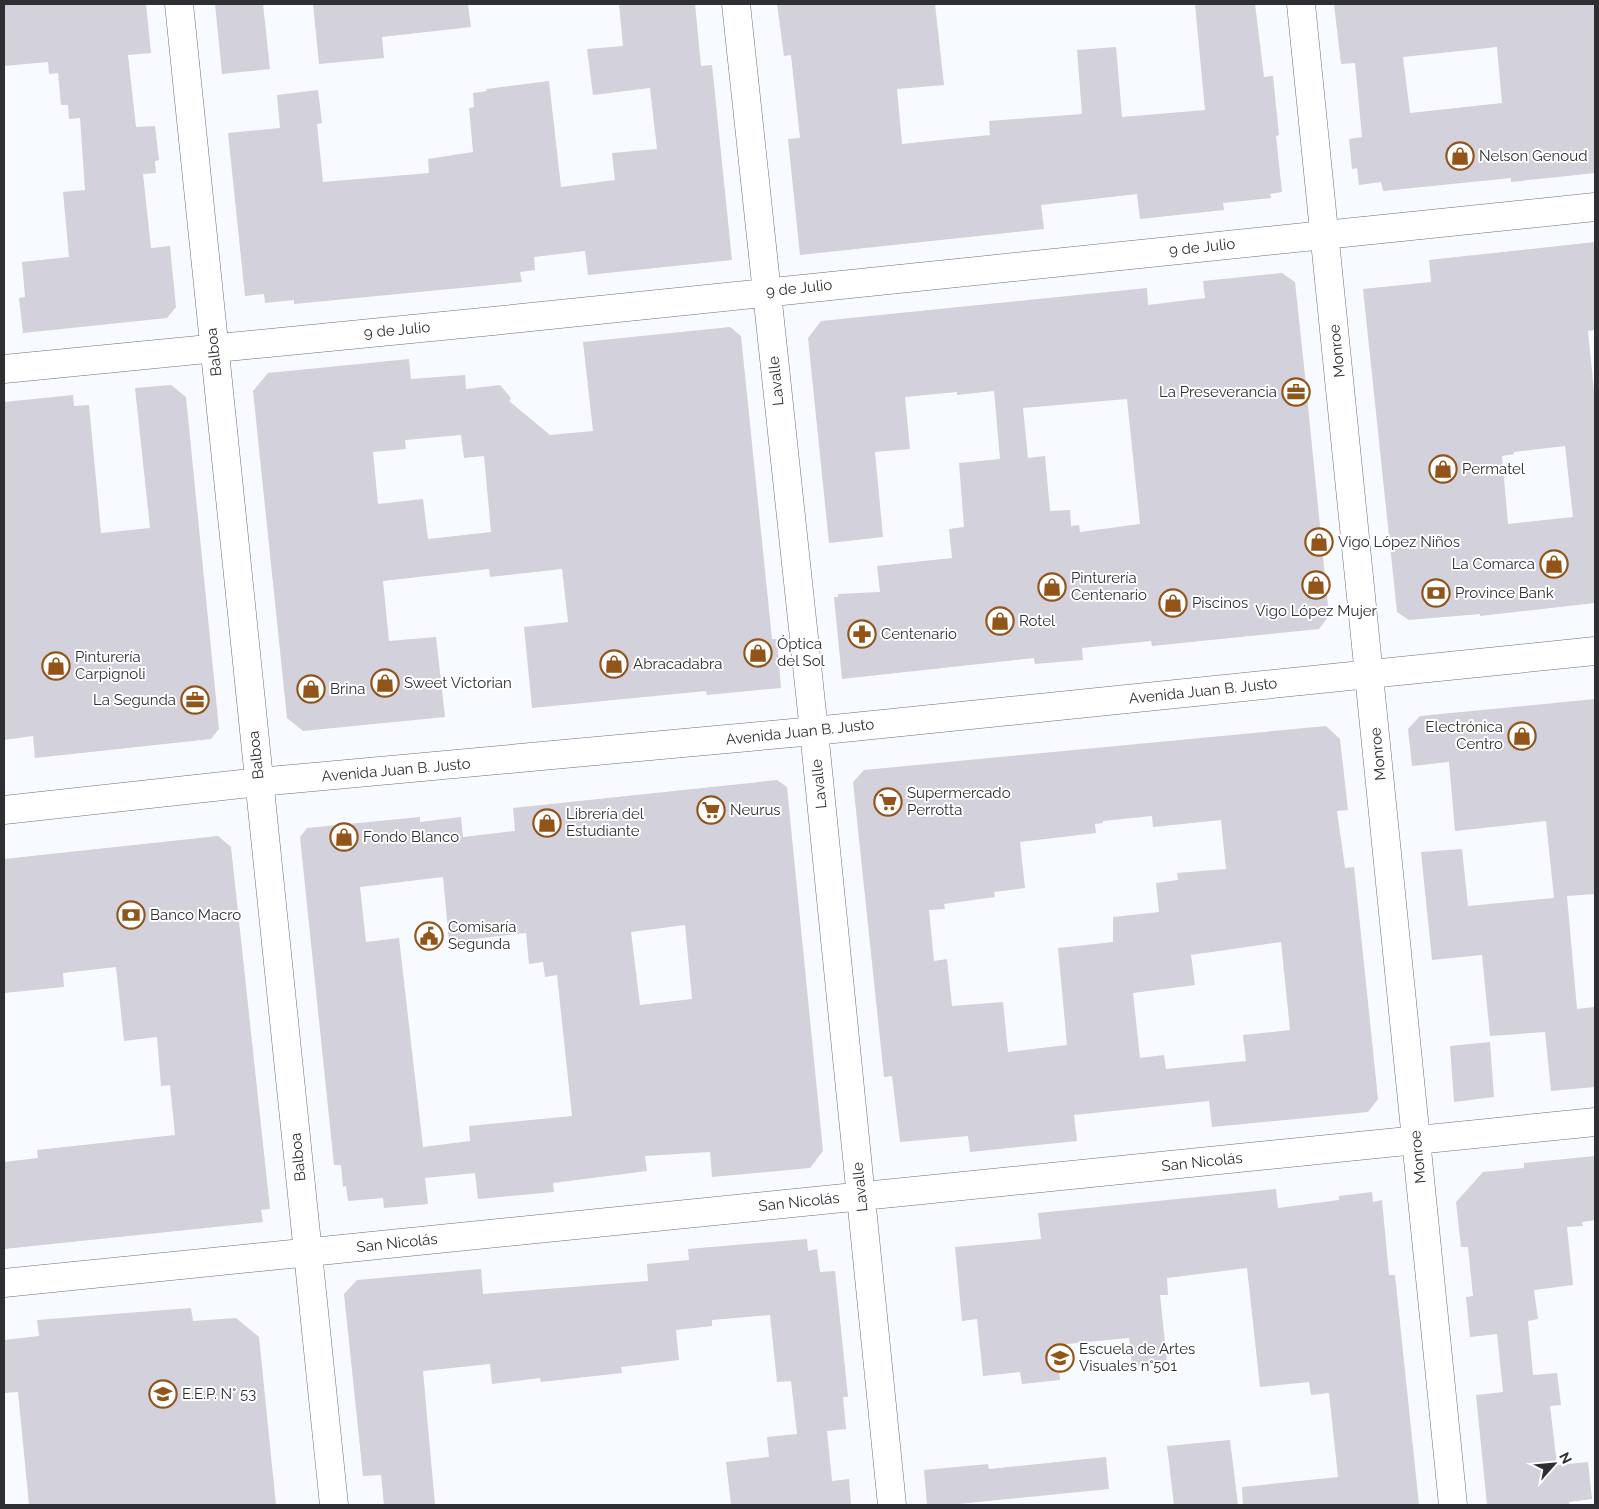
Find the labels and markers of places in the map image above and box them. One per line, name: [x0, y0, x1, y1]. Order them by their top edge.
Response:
shop icon: Nelson Genoud: [1445, 141, 1475, 171]
place label: Nelson Genoud: [1479, 147, 1588, 165]
office icon: La Preseverancia: [1281, 377, 1311, 407]
place label: La Preseverancia: [1159, 383, 1277, 401]
shop icon: Permatel: [1428, 454, 1458, 484]
place label: Permatel: [1462, 460, 1526, 478]
shop icon: Vigo López Niños: [1304, 527, 1334, 557]
place label: Vigo López Niños: [1338, 533, 1460, 551]
shop icon: La Comarca: [1539, 549, 1569, 579]
place label: La Comarca: [1452, 555, 1535, 573]
place label: Pinturería Centenario: [1071, 569, 1147, 604]
shop icon: Vigo López Mujer: [1301, 570, 1331, 600]
shop icon: Pinturería Centenario: [1037, 572, 1067, 602]
bank icon: Province Bank: [1421, 578, 1451, 608]
place label: Province Bank: [1455, 584, 1554, 602]
shop icon: Piscinos: [1158, 588, 1188, 618]
place label: Piscinos: [1192, 594, 1248, 612]
place label: Vigo López Mujer: [1255, 602, 1378, 620]
shop icon: Rotel: [985, 606, 1015, 636]
place label: Rotel: [1019, 612, 1056, 630]
pharmacy icon: Centenario: [847, 619, 877, 649]
place label: Centenario: [881, 625, 957, 643]
place label: Óptica del Sol: [777, 635, 826, 670]
shop icon: Óptica del Sol: [743, 638, 773, 668]
place label: Pinturería Carpignoli: [75, 648, 146, 683]
shop icon: Abracadabra: [599, 649, 629, 679]
shop icon: Pinturería Carpignoli: [41, 651, 71, 681]
place label: Abracadabra: [633, 655, 722, 673]
shop icon: Sweet Victorian: [370, 668, 400, 698]
shop icon: Brina: [296, 674, 326, 704]
place label: Sweet Victorian: [404, 674, 512, 692]
place label: Brina: [330, 680, 365, 698]
office icon: La Segunda: [180, 685, 210, 715]
place label: La Segunda: [93, 691, 176, 709]
place label: Electrónica Centro: [1425, 718, 1503, 753]
shop icon: Electrónica Centro: [1507, 721, 1537, 751]
place label: Supermercado Perrotta: [907, 784, 1011, 819]
supermarket icon: Supermercado Perrotta: [873, 787, 903, 817]
supermarket icon: Neurus: [696, 795, 726, 825]
place label: Neurus: [730, 801, 781, 819]
place label: Librería del Estudiante: [566, 805, 645, 840]
shop icon: Librería del Estudiante: [532, 808, 562, 838]
shop icon: Fondo Blanco: [329, 822, 359, 852]
place label: Fondo Blanco: [363, 828, 459, 846]
bank icon: Banco Macro: [116, 900, 146, 930]
place label: Banco Macro: [150, 906, 241, 924]
place label: Comisaría Segunda: [448, 918, 516, 953]
public building icon: Comisaría Segunda: [414, 921, 444, 951]
place label: Escuela de Artes Visuales n°501: [1079, 1340, 1195, 1375]
school or university icon: Escuela de Artes Visuales n°501: [1045, 1343, 1075, 1373]
school or university icon: E.E.P. N° 53: [148, 1379, 178, 1409]
place label: E.E.P. N° 53: [182, 1385, 256, 1403]

